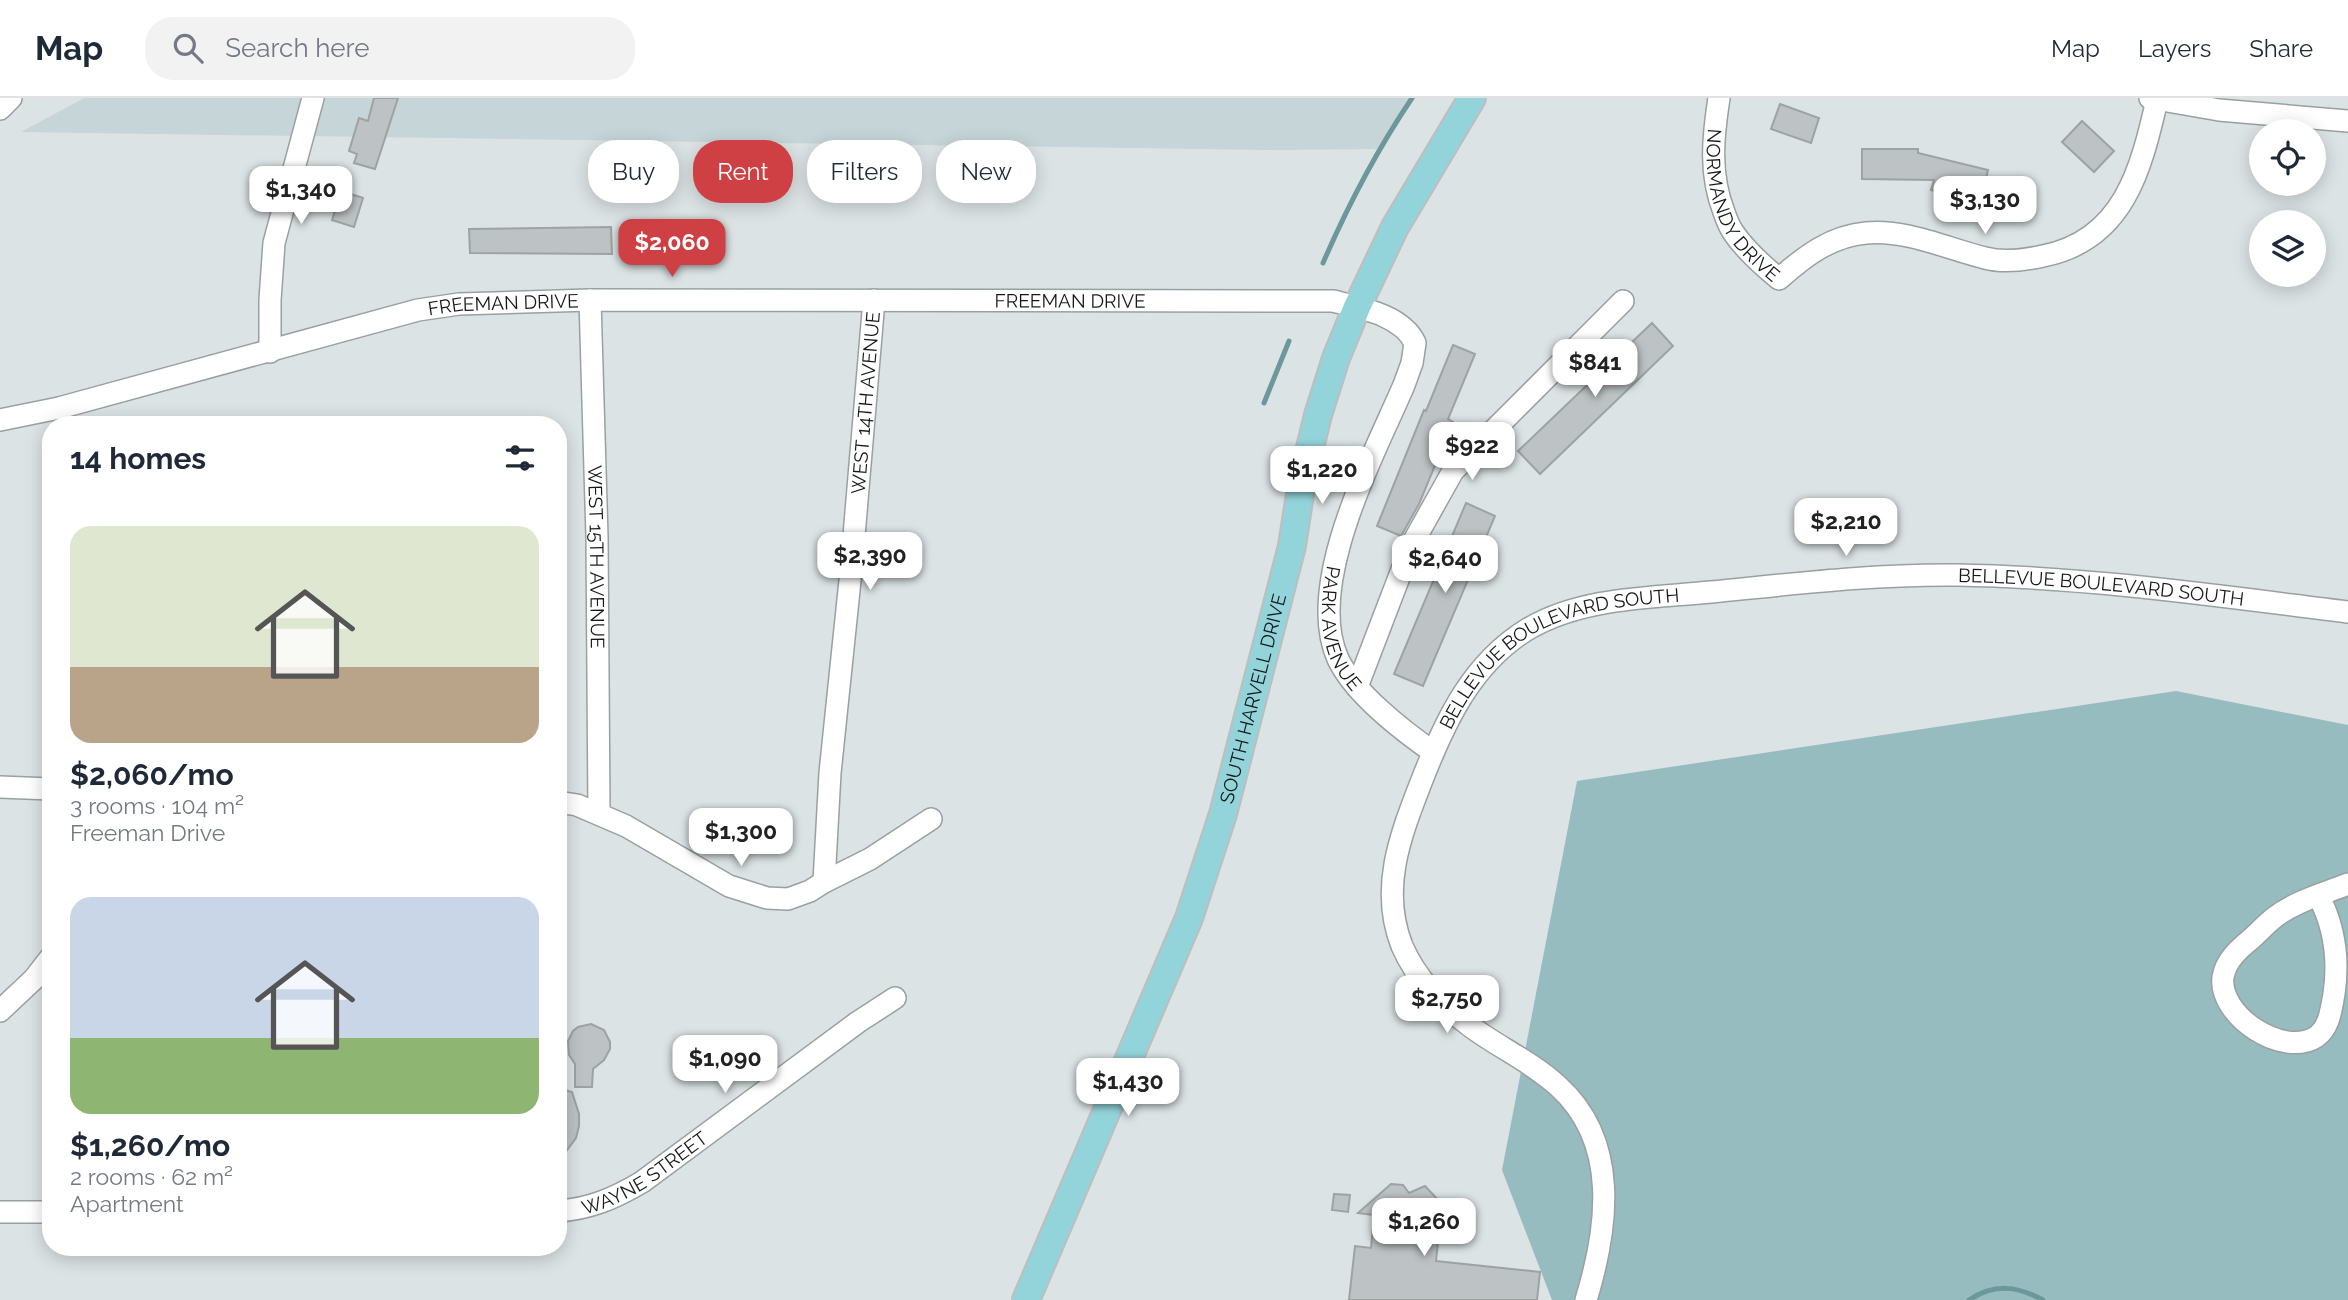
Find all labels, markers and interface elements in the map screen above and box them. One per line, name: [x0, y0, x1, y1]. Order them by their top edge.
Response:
search box: [145, 17, 635, 80]
text: Map: [35, 29, 103, 68]
icon: search: [169, 29, 207, 67]
text: Search here: [225, 33, 370, 63]
text: Map: [2051, 34, 2100, 63]
text: Layers: [2138, 34, 2211, 63]
text: Share: [2249, 34, 2313, 63]
map controls: [2249, 119, 2326, 287]
button: locate: [2249, 119, 2326, 196]
street label: NORMANDY DRIVE: [1703, 128, 1784, 286]
chip: Buy: [588, 140, 679, 203]
chip: Rent: [693, 140, 793, 203]
chip: Filters: [807, 140, 922, 203]
chip: New: [936, 140, 1036, 203]
pin: $1,340: [244, 166, 358, 226]
text: $1,340: [265, 175, 337, 202]
pin: $3,130: [1928, 176, 2042, 236]
text: $3,130: [1950, 185, 2020, 212]
button: layers: [2249, 210, 2326, 287]
pin: $2,060: [615, 220, 729, 279]
text: $2,060: [634, 228, 710, 255]
street label: FREEMAN DRIVE: [426, 289, 579, 319]
street label: FREEMAN DRIVE: [995, 290, 1146, 312]
street label: WEST 14TH AVENUE: [847, 311, 884, 495]
pin: $841: [1554, 340, 1636, 399]
text: $841: [1569, 348, 1621, 375]
pin: $922: [1431, 422, 1513, 482]
text: $922: [1445, 431, 1499, 458]
icon: filters: [501, 439, 539, 477]
text: 14 homes: [70, 441, 206, 476]
pin: $1,220: [1265, 446, 1379, 506]
text: $1,220: [1286, 455, 1358, 482]
street label: WEST 15TH AVENUE: [584, 465, 609, 649]
pin: $2,210: [1789, 498, 1903, 558]
text: $2,210: [1810, 507, 1882, 534]
pin: $2,390: [813, 532, 927, 592]
pin: $2,640: [1388, 536, 1502, 595]
text: $2,390: [833, 541, 907, 568]
text: $2,640: [1408, 544, 1482, 571]
street label: PARK AVENUE: [1318, 564, 1366, 695]
street label: BELLEVUE BOULEVARD SOUTH: [1958, 564, 2245, 610]
icon: home: [242, 571, 368, 697]
street label: BELLEVUE BOULEVARD SOUTH: [1435, 584, 1680, 732]
street label: SOUTH HARVELL DRIVE: [1215, 591, 1290, 806]
text: $2,060/mo: [70, 757, 234, 792]
text: 3 rooms · 104 m²: [70, 792, 244, 819]
pin: $1,300: [684, 808, 798, 868]
text: $1,300: [705, 817, 777, 844]
text: Freeman Drive: [70, 819, 225, 846]
icon: home: [242, 942, 368, 1068]
pin: $2,750: [1390, 976, 1504, 1035]
text: $2,750: [1411, 984, 1483, 1011]
pin: $1,090: [668, 1035, 782, 1095]
text: $1,090: [688, 1044, 762, 1071]
pin: $1,430: [1071, 1058, 1185, 1118]
text: $1,430: [1092, 1067, 1164, 1094]
street label: WAYNE STREET: [579, 1126, 712, 1218]
text: $1,260/mo: [70, 1128, 230, 1163]
text: 2 rooms · 62 m²: [70, 1163, 233, 1190]
text: Apartment: [70, 1190, 184, 1217]
pin: $1,260: [1367, 1198, 1481, 1258]
text: $1,260: [1388, 1207, 1460, 1234]

